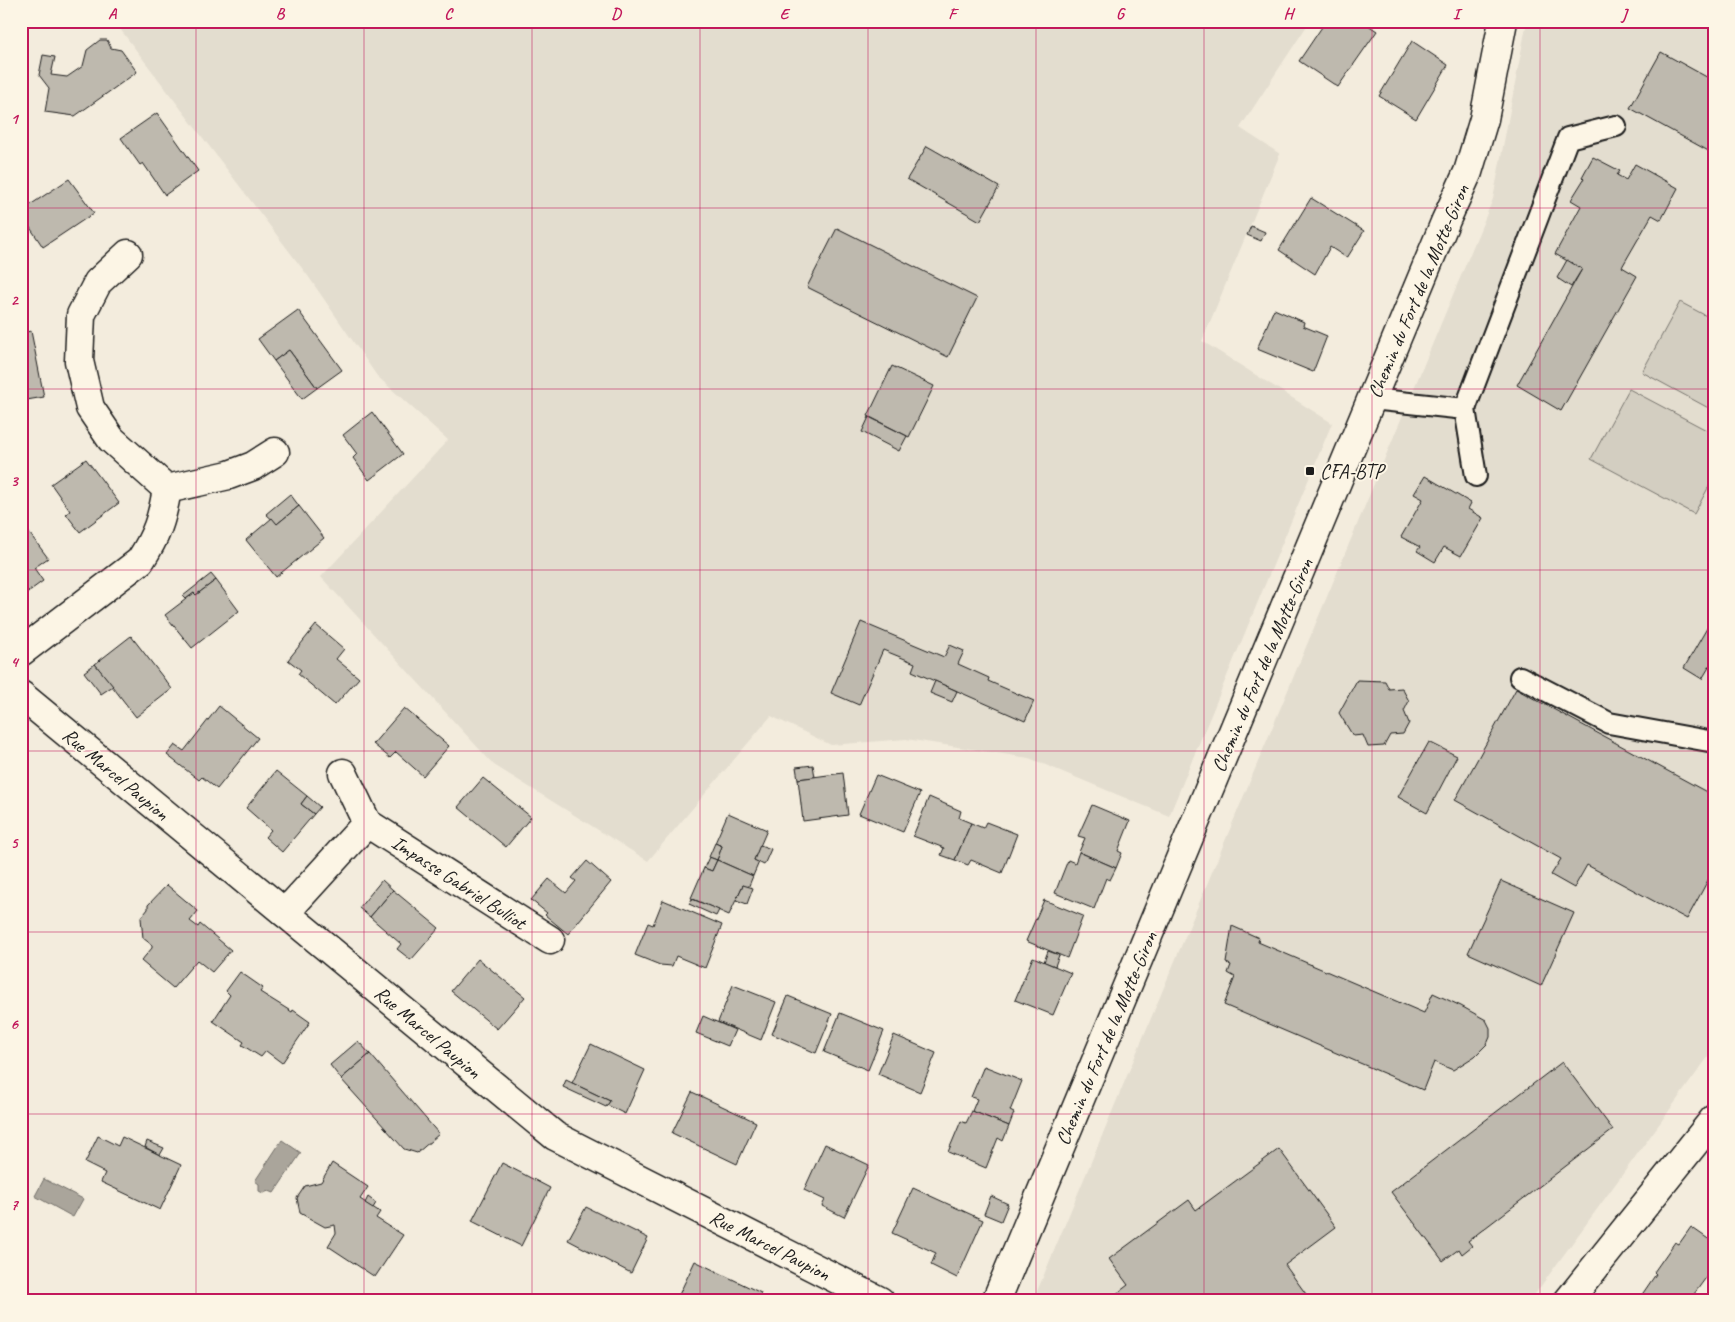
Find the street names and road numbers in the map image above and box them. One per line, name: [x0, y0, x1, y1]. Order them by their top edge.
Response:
street label: Chemin du Fort de la Motte-Giron: [1362, 180, 1475, 402]
street label: Chemin du Fort de la Motte-Giron: [1206, 554, 1319, 776]
street label: Rue Marcel Paupion: [57, 723, 175, 827]
street label: Impasse Gabriel Bulliot: [387, 830, 532, 936]
street label: Chemin du Fort de la Motte-Giron: [1050, 927, 1163, 1149]
street label: Rue Marcel Paupion: [369, 981, 487, 1085]
street label: Rue Marcel Paupion: [706, 1204, 835, 1287]

